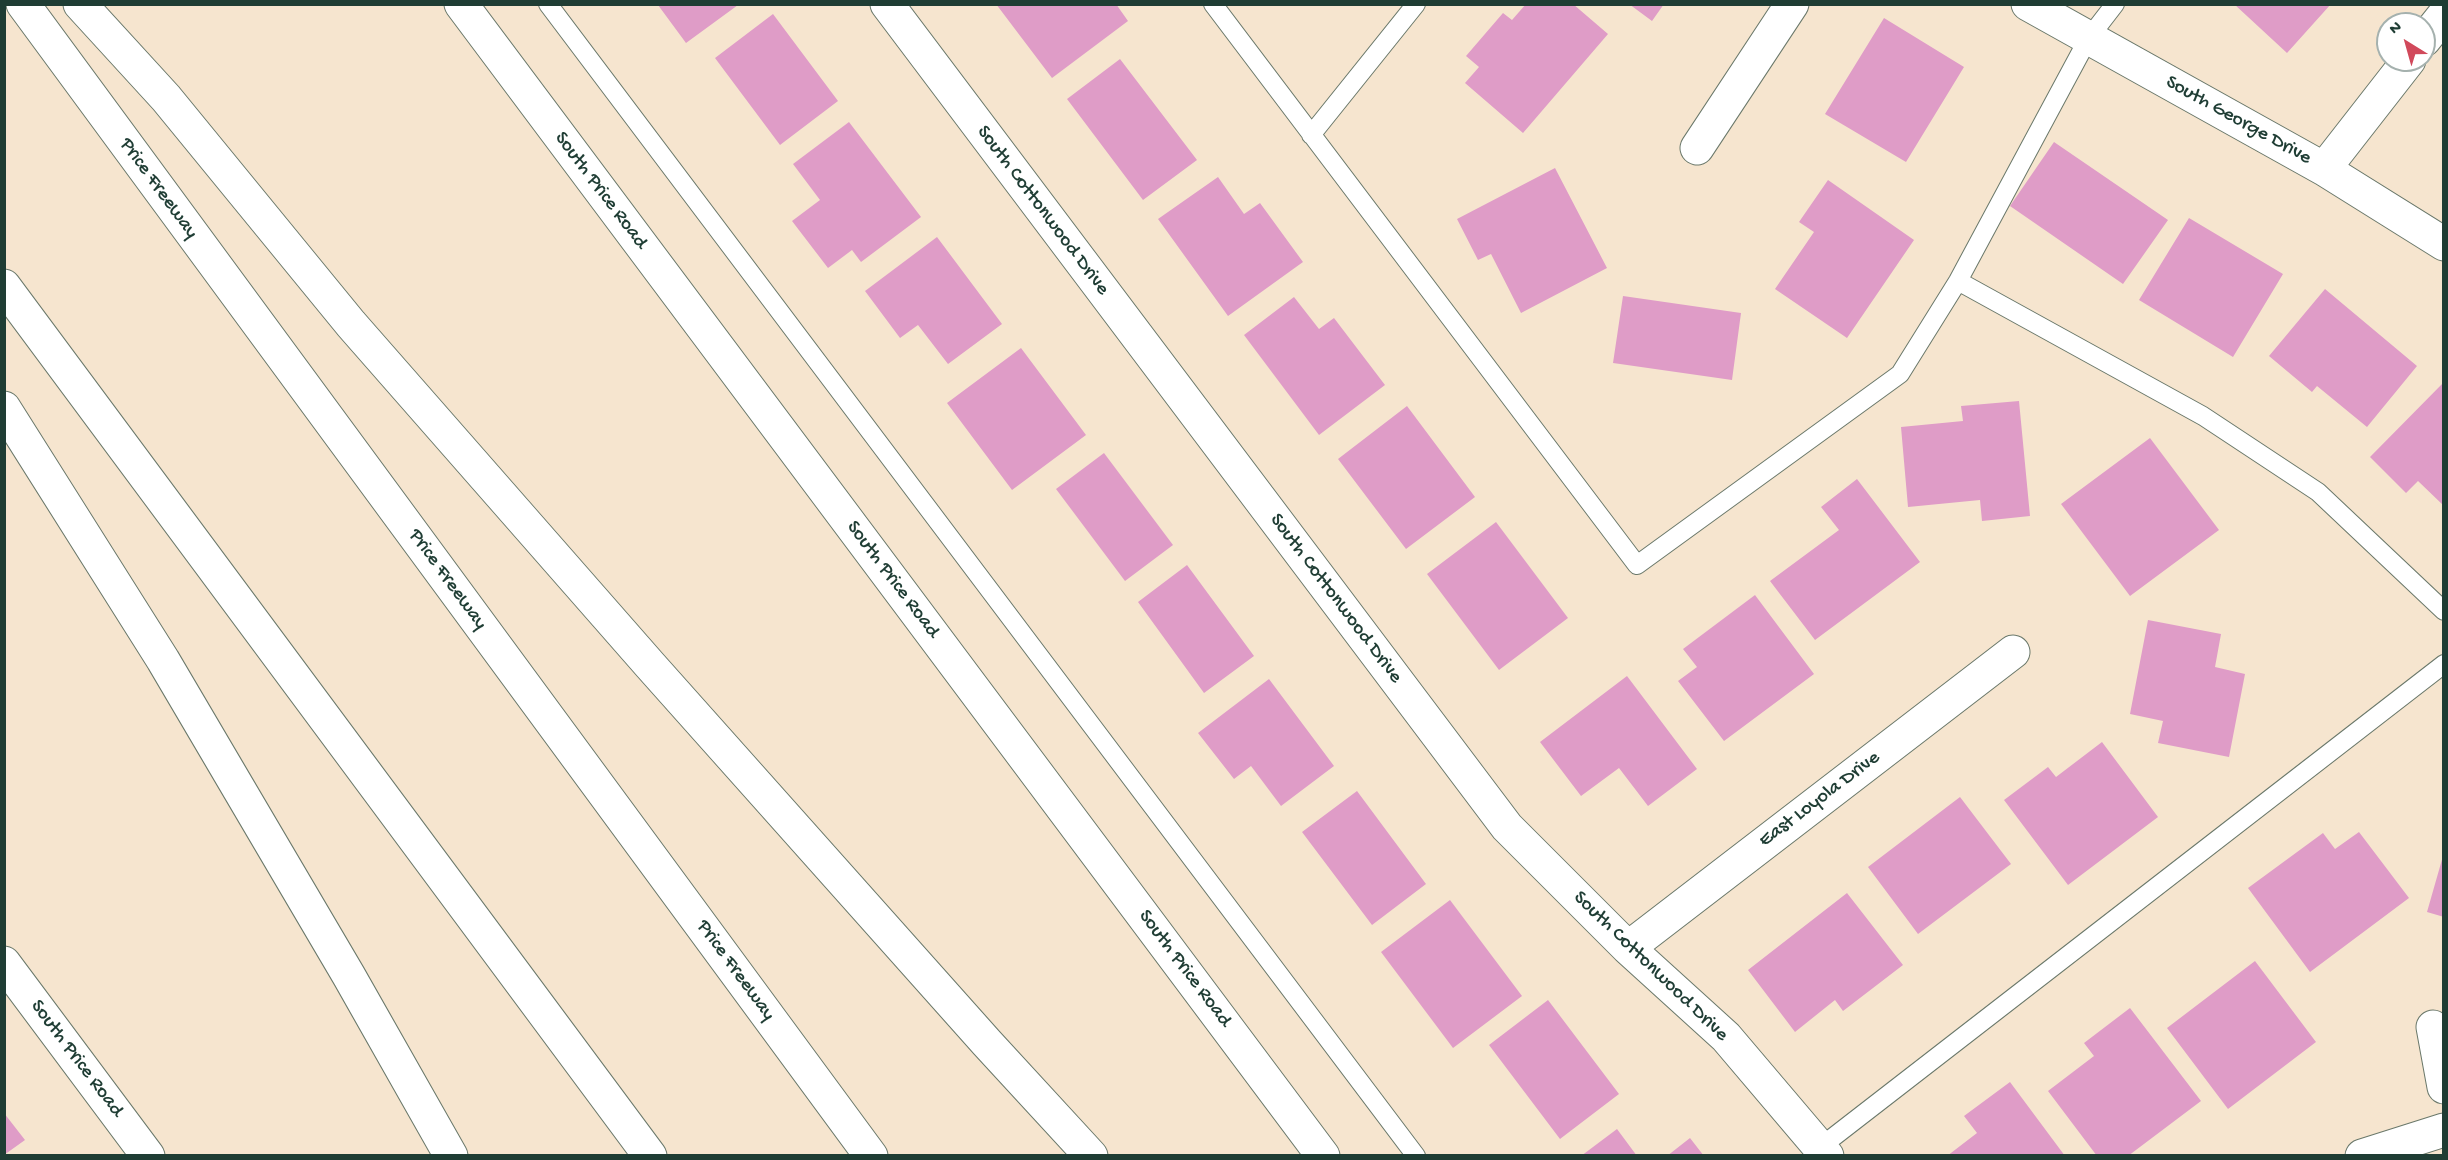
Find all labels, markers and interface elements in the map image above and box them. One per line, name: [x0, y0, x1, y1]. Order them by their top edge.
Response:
north arrow: [2376, 12, 2436, 72]
text: N: [2386, 18, 2406, 40]
street label: South George Drive: [2161, 71, 2315, 171]
street label: South Cottonwood Drive: [970, 121, 1114, 301]
street label: South Price Road: [548, 128, 652, 254]
street label: Price Freeway: [113, 134, 203, 244]
street label: South Cottonwood Drive: [1263, 509, 1407, 689]
street label: South Price Road: [840, 517, 944, 643]
street label: Price Freeway: [402, 525, 492, 635]
street label: East Loyola Drive: [1755, 747, 1885, 853]
street label: South Cottonwood Drive: [1567, 887, 1733, 1047]
street label: South Price Road: [1132, 906, 1236, 1032]
street label: Price Freeway: [690, 916, 780, 1026]
street label: South Price Road: [24, 996, 128, 1122]

